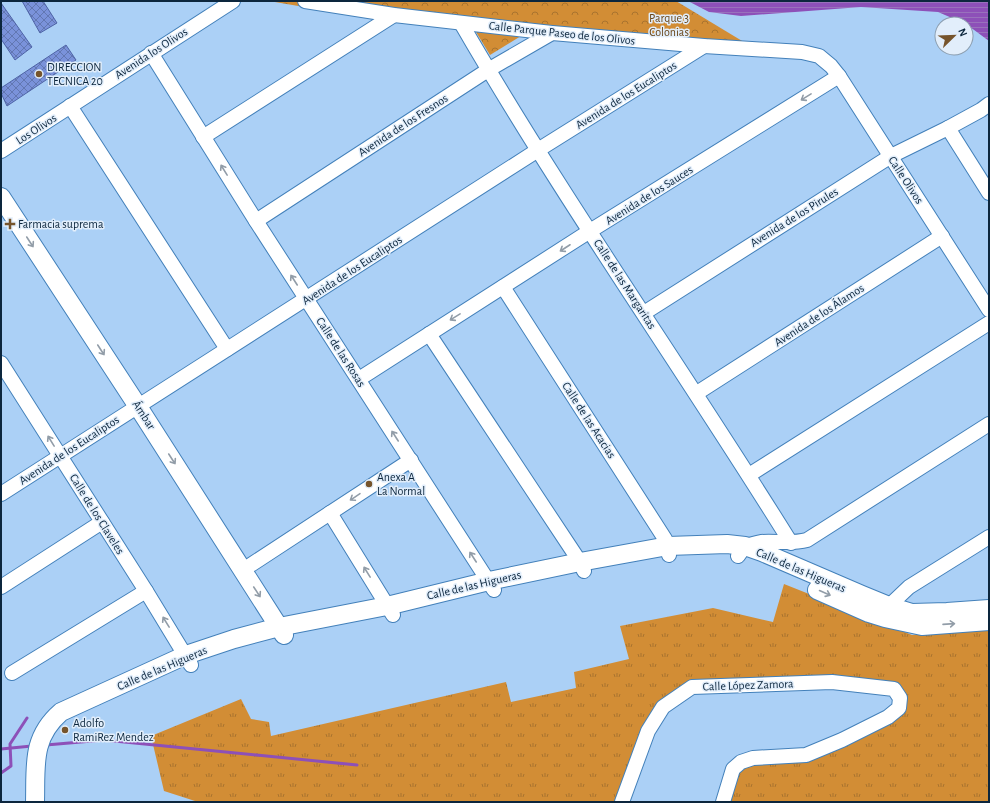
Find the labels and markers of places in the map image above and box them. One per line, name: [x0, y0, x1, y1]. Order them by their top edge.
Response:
place label: DIRECCION TECNICA 20: [47, 61, 103, 87]
marker: DIRECCION TECNICA 20: [34, 69, 44, 79]
place label: Farmacia suprema: [18, 218, 104, 230]
marker: Farmacia suprema: [5, 219, 15, 229]
place label: Anexa A La Normal: [377, 471, 425, 497]
marker: Anexa A La Normal: [364, 479, 374, 489]
place label: Adolfo RamiRez Mendez: [73, 717, 154, 743]
marker: Adolfo RamiRez Mendez: [60, 725, 70, 735]

